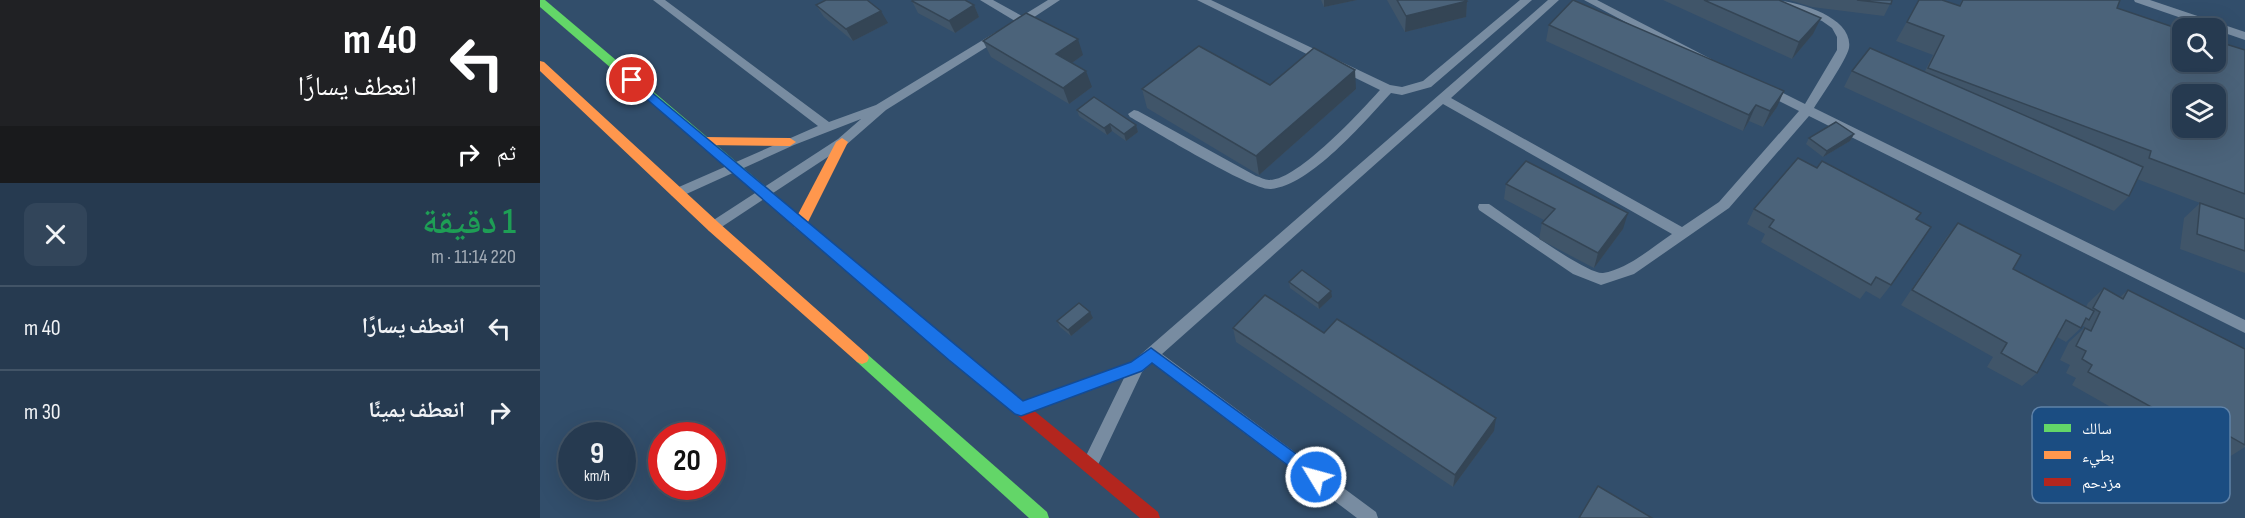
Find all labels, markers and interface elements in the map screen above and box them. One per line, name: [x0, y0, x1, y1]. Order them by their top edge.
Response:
text: 40 m: [343, 15, 417, 66]
map controls: [2172, 18, 2226, 138]
button: search: [2172, 18, 2226, 72]
icon: left: [438, 24, 516, 102]
pin: [606, 54, 657, 105]
icon: arrive: [615, 63, 648, 96]
text: انعطف يسارًا: [298, 71, 417, 103]
button: layers: [2172, 84, 2226, 138]
icon: right: [452, 138, 485, 171]
text: ثم: [497, 140, 516, 167]
text: 1 دقيقة: [422, 201, 516, 244]
button: close: [24, 203, 87, 266]
text: 220 m · 11:14: [431, 245, 516, 269]
icon: left: [483, 312, 516, 345]
text: انعطف يسارًا: [362, 313, 465, 340]
text: 40 m: [24, 315, 61, 342]
icon: right: [483, 396, 516, 429]
text: انعطف يمينًا: [368, 397, 465, 424]
text: 30 m: [24, 399, 61, 426]
legend: [2032, 407, 2230, 503]
text: سالك: [2082, 420, 2112, 439]
speed limit sign: 20: [648, 422, 726, 500]
text: 9: [590, 436, 604, 472]
position arrow: [1284, 445, 1348, 509]
text: بطيء: [2082, 447, 2114, 468]
text: km/h: [584, 467, 610, 486]
text: مزدحم: [2082, 474, 2121, 493]

